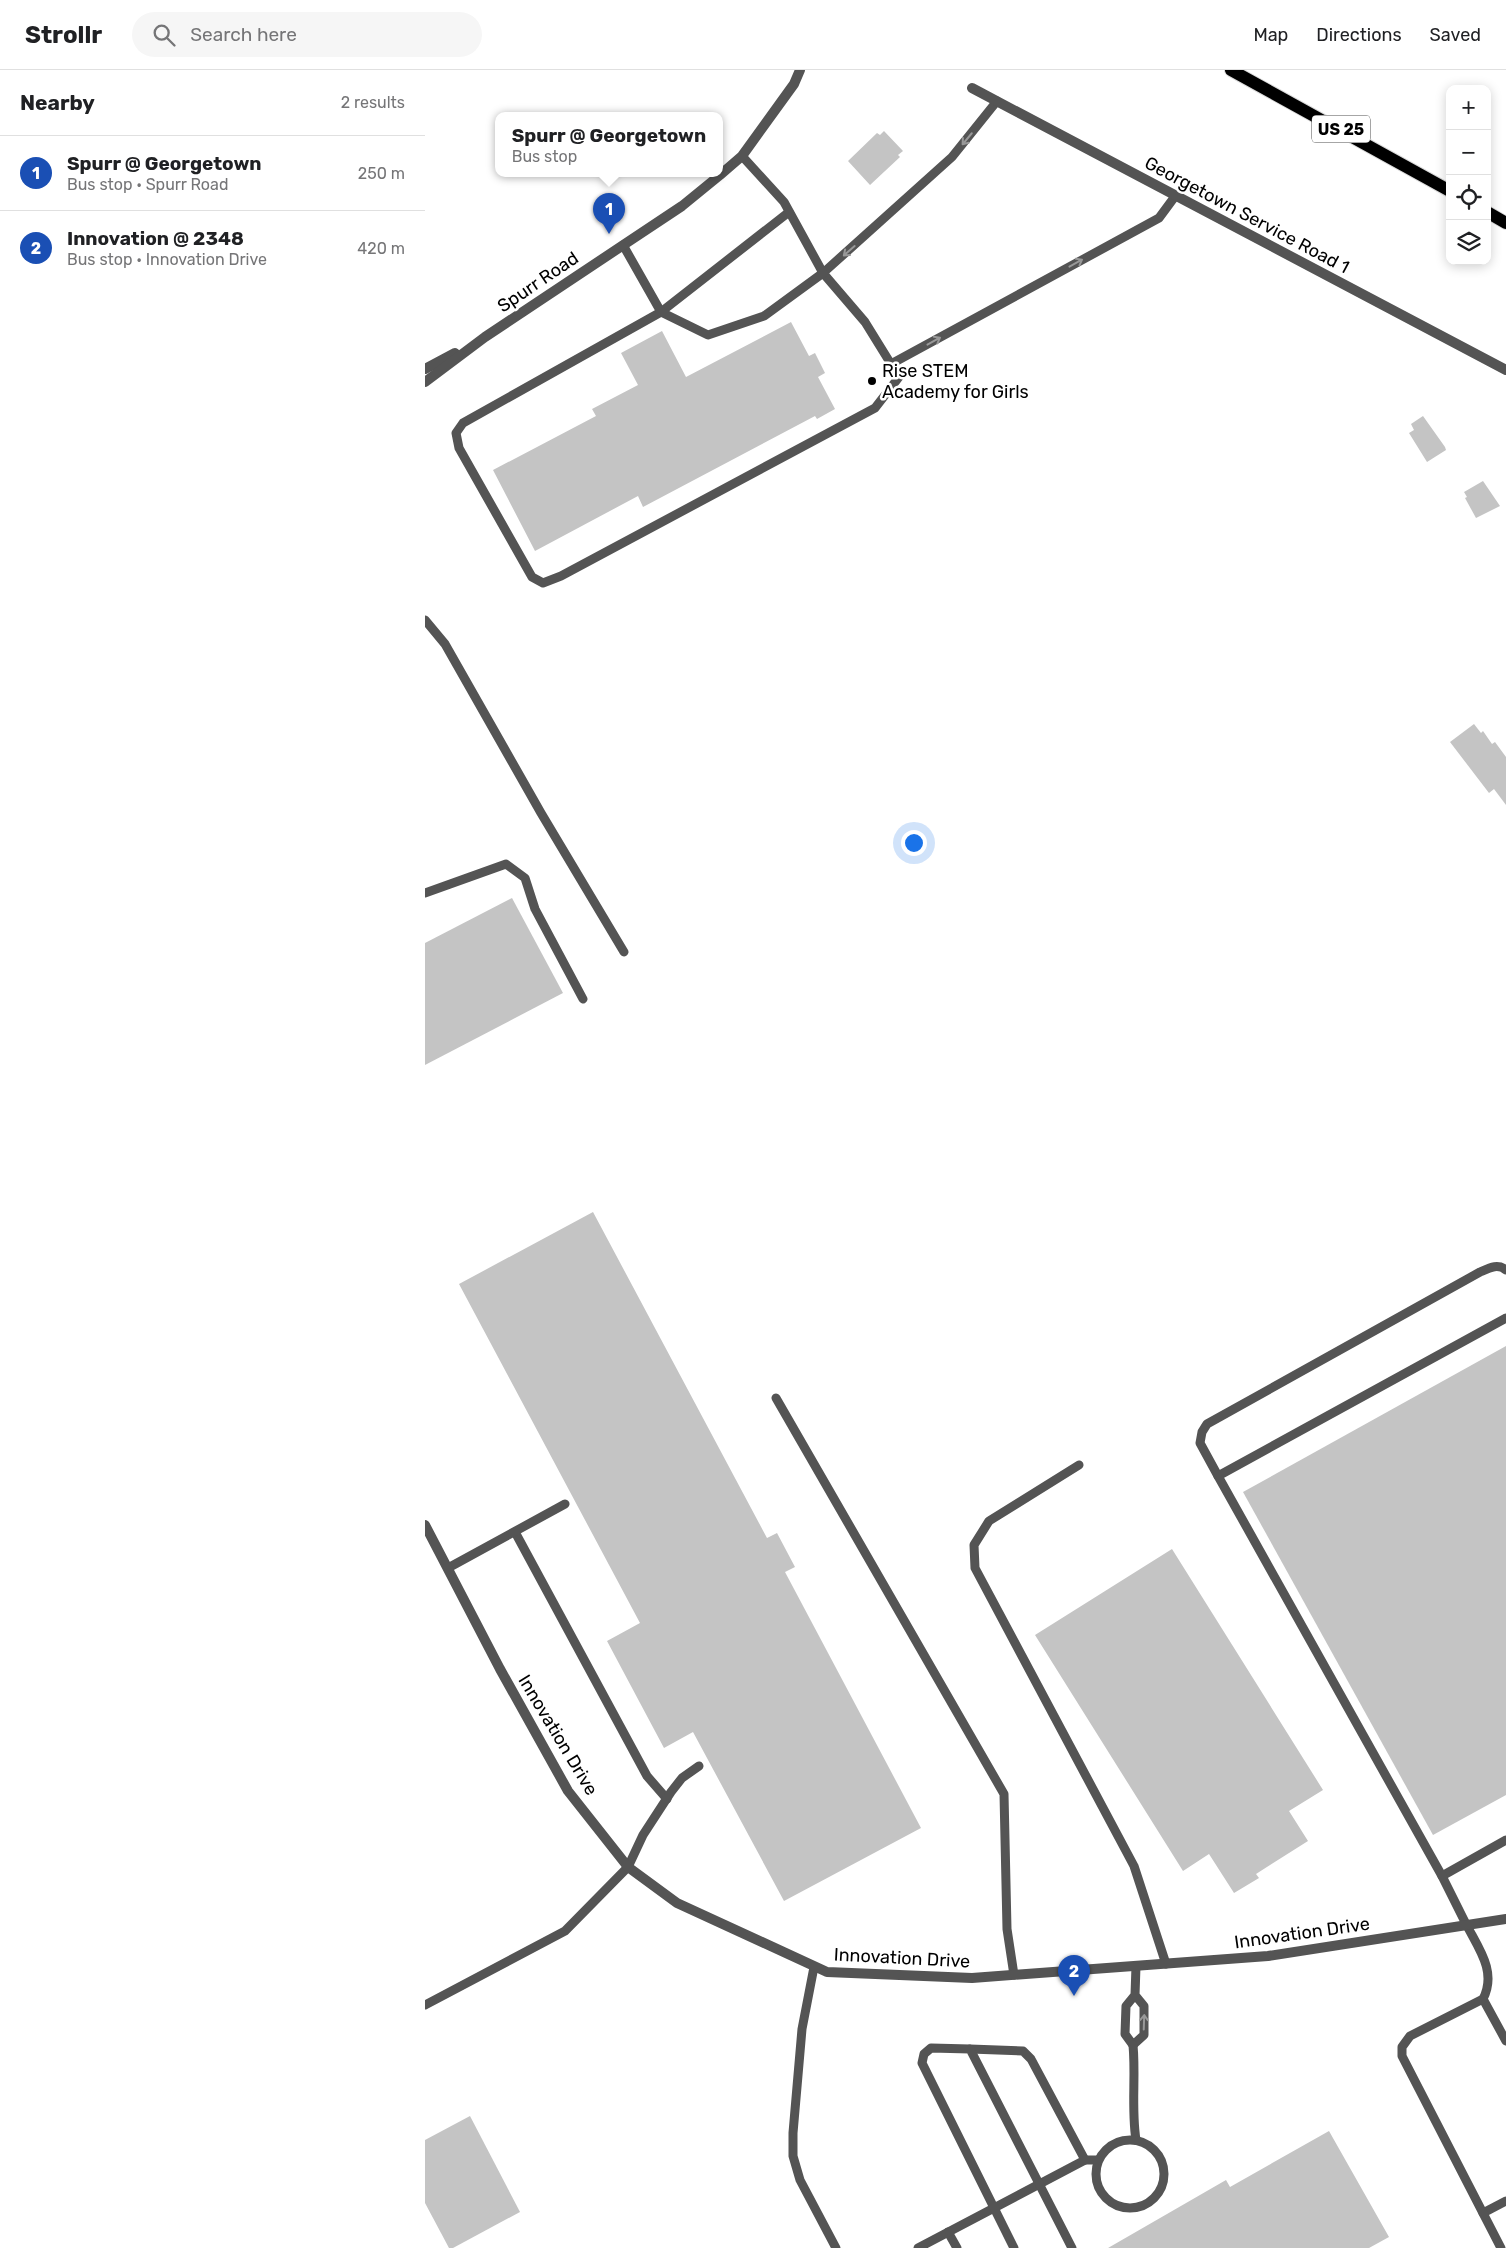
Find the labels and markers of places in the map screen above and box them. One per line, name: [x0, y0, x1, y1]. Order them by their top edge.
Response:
pin: 1: [593, 193, 625, 234]
place label: Rise STEM Academy for Girls: [882, 360, 1029, 403]
marker: Rise STEM Academy for Girls: [866, 375, 878, 387]
pin: 2: [1058, 1955, 1090, 1996]

